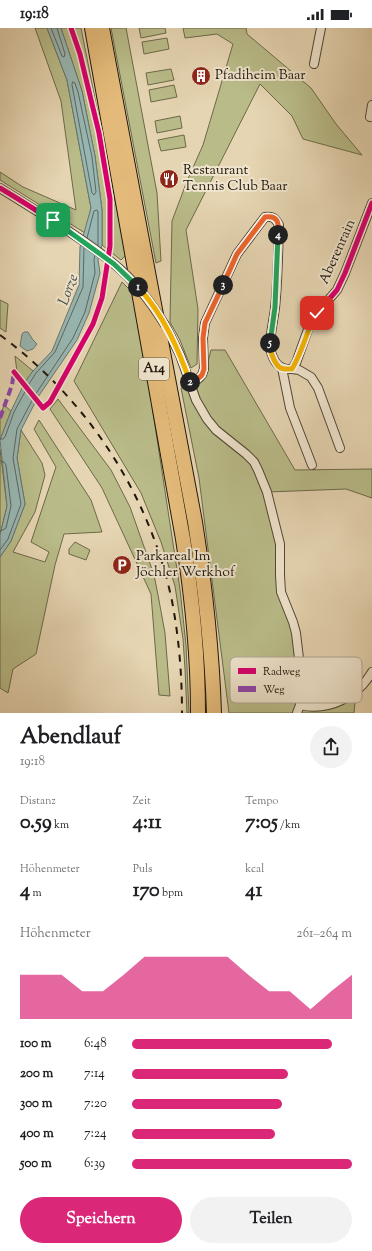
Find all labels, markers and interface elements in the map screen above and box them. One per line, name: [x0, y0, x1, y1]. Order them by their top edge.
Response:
text: 19:18: [20, 4, 49, 25]
building icon: Pfadiheim Baar: [190, 65, 212, 87]
place label: Pfadiheim Baar: [215, 66, 306, 86]
place label: Restaurant Tennis Club Baar: [183, 161, 288, 197]
restaurant icon: Restaurant Tennis Club Baar: [158, 168, 180, 190]
pin: [36, 203, 70, 237]
icon: arrive: [42, 209, 64, 231]
street label: Aberenrain: [315, 216, 361, 288]
pin: 4: [268, 225, 288, 245]
text: 4: [275, 227, 281, 243]
water label: Lorze: [54, 271, 84, 309]
pin: 3: [213, 275, 233, 295]
pin: 1: [128, 277, 148, 297]
text: 3: [221, 277, 225, 293]
text: 1: [136, 279, 140, 295]
pin: [300, 296, 334, 330]
icon: check: [306, 302, 328, 324]
pin: 5: [260, 333, 280, 353]
text: 5: [268, 335, 272, 351]
road number: A14: [139, 358, 169, 380]
pin: 2: [180, 372, 200, 392]
text: 2: [187, 374, 193, 390]
place label: Parkareal Im Jöchler Werkhof: [135, 547, 236, 583]
parking icon: Parkareal Im Jöchler Werkhof: [111, 554, 133, 576]
legend: [230, 657, 362, 703]
text: Radweg: [263, 664, 301, 680]
text: Weg: [263, 682, 285, 698]
text: Abendlauf: [20, 722, 121, 754]
button: share: [310, 726, 352, 768]
text: 19:18: [20, 753, 45, 771]
text: Distanz: [20, 793, 56, 809]
text: Zeit: [133, 793, 151, 809]
text: Tempo: [245, 793, 278, 809]
text: 0.59: [20, 809, 52, 838]
text: 4:11: [133, 809, 162, 838]
text: 7:05: [245, 809, 278, 838]
text: km: [52, 817, 69, 833]
text: /km: [278, 817, 300, 833]
text: Höhenmeter: [20, 861, 80, 877]
text: Puls: [133, 861, 152, 877]
text: kcal: [245, 861, 264, 877]
text: 4: [20, 877, 30, 906]
text: 170: [133, 877, 160, 906]
text: 41: [245, 877, 262, 906]
text: m: [30, 885, 42, 901]
text: bpm: [160, 885, 183, 901]
text: Höhenmeter: [20, 925, 91, 943]
text: 261–264 m: [297, 925, 352, 943]
text: 100 m: [20, 1035, 52, 1053]
text: 6:48: [84, 1035, 107, 1053]
text: 200 m: [20, 1065, 53, 1083]
text: 7:14: [84, 1065, 105, 1083]
text: 300 m: [20, 1095, 52, 1113]
text: 7:20: [84, 1095, 107, 1113]
text: 400 m: [20, 1125, 54, 1143]
text: 7:24: [84, 1125, 107, 1143]
text: 500 m: [20, 1155, 52, 1173]
text: 6:39: [84, 1155, 105, 1173]
button: Speichern: [20, 1197, 182, 1243]
button: Teilen: [190, 1197, 352, 1243]

